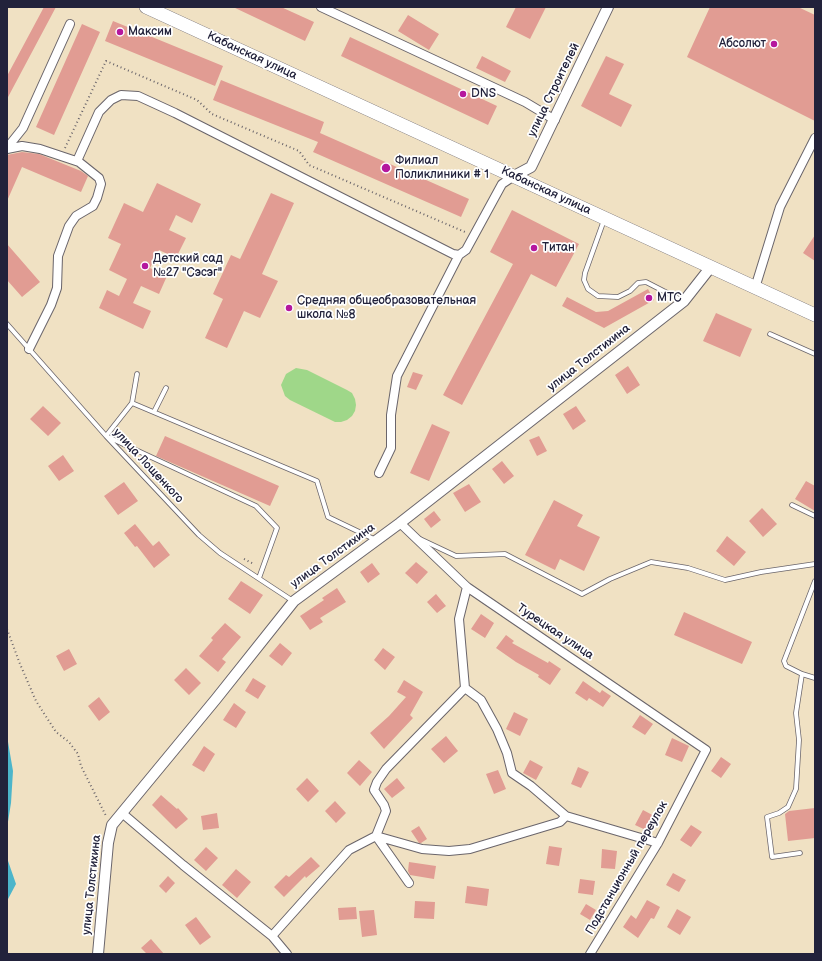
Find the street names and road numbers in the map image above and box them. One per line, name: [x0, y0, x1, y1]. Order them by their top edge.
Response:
street label: Кабанская улица: [205, 29, 299, 83]
street label: улица Строителей: [525, 41, 583, 139]
street label: Кабанская улица: [499, 164, 593, 218]
street label: улица Толстихина: [545, 321, 633, 395]
street label: улица Лощенкого: [110, 426, 186, 506]
street label: улица Толстихина: [288, 521, 378, 591]
street label: Турецкая улица: [514, 601, 596, 663]
street label: Подстанционный переулок: [583, 799, 671, 937]
street label: улица Толстихина: [80, 834, 104, 936]

